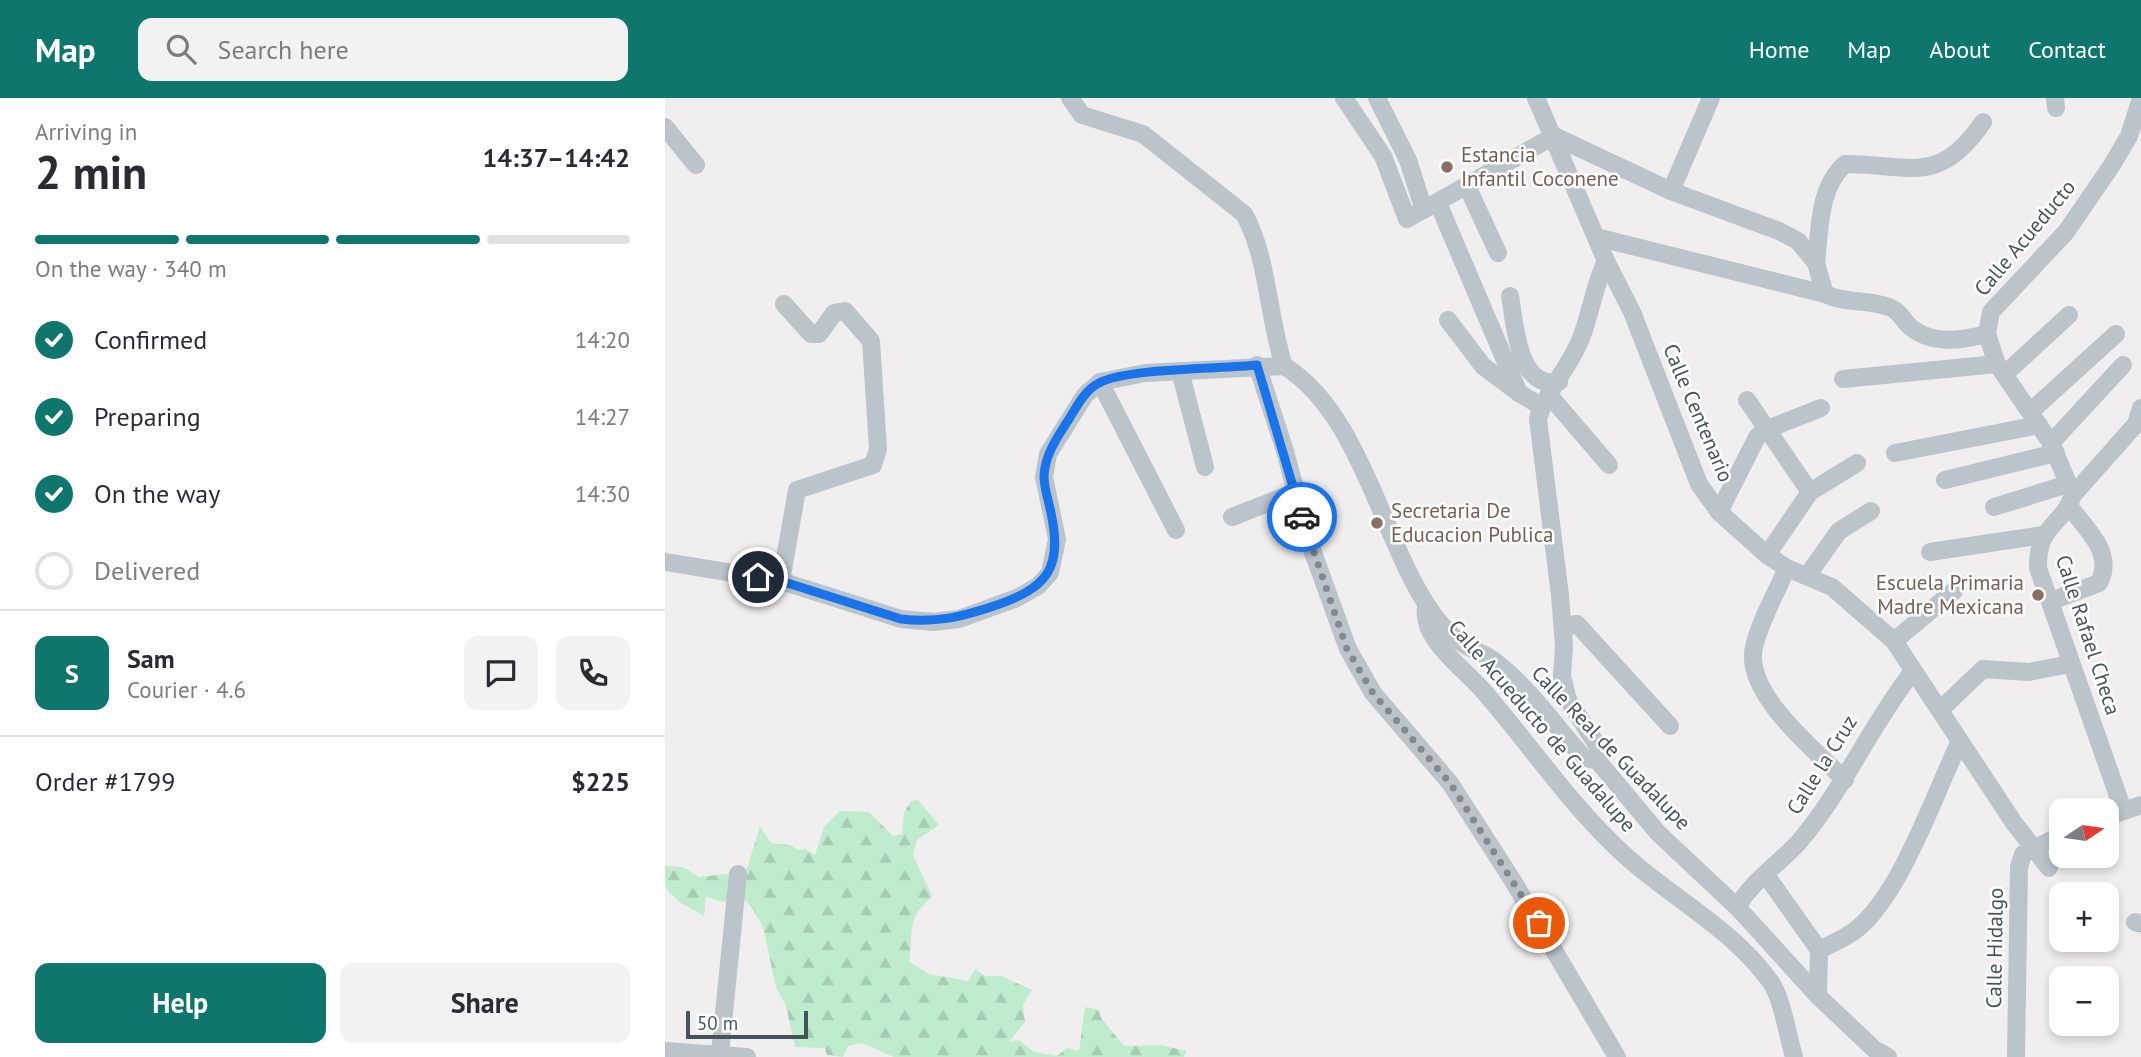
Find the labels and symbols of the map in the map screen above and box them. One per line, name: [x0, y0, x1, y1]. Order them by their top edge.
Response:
place label: Estancia Infantil Coconene: [1461, 141, 1619, 192]
marker: Estancia Infantil Coconene: [1439, 159, 1455, 175]
street label: Calle Acueducto: [1968, 174, 2081, 301]
street label: Calle Centenario: [1657, 340, 1740, 486]
courier: [1267, 482, 1337, 552]
place label: Secretaria De Educacion Publica: [1391, 497, 1554, 548]
marker: Secretaria De Educacion Publica: [1369, 515, 1385, 531]
pin: [728, 547, 788, 607]
street label: Calle Rafael Checa: [2050, 551, 2127, 718]
place label: Escuela Primaria Madre Mexicana: [1876, 569, 2024, 620]
marker: Escuela Primaria Madre Mexicana: [2030, 587, 2046, 603]
street label: Calle Acueducto de Guadalupe: [1443, 614, 1642, 837]
street label: Calle Real de Guadalupe: [1526, 660, 1697, 836]
street label: Calle la Cruz: [1780, 710, 1863, 819]
north arrow: [2049, 798, 2119, 868]
street label: Calle Hidalgo: [1980, 887, 2009, 1009]
pin: [1509, 893, 1569, 953]
scale bar: [686, 1008, 809, 1040]

